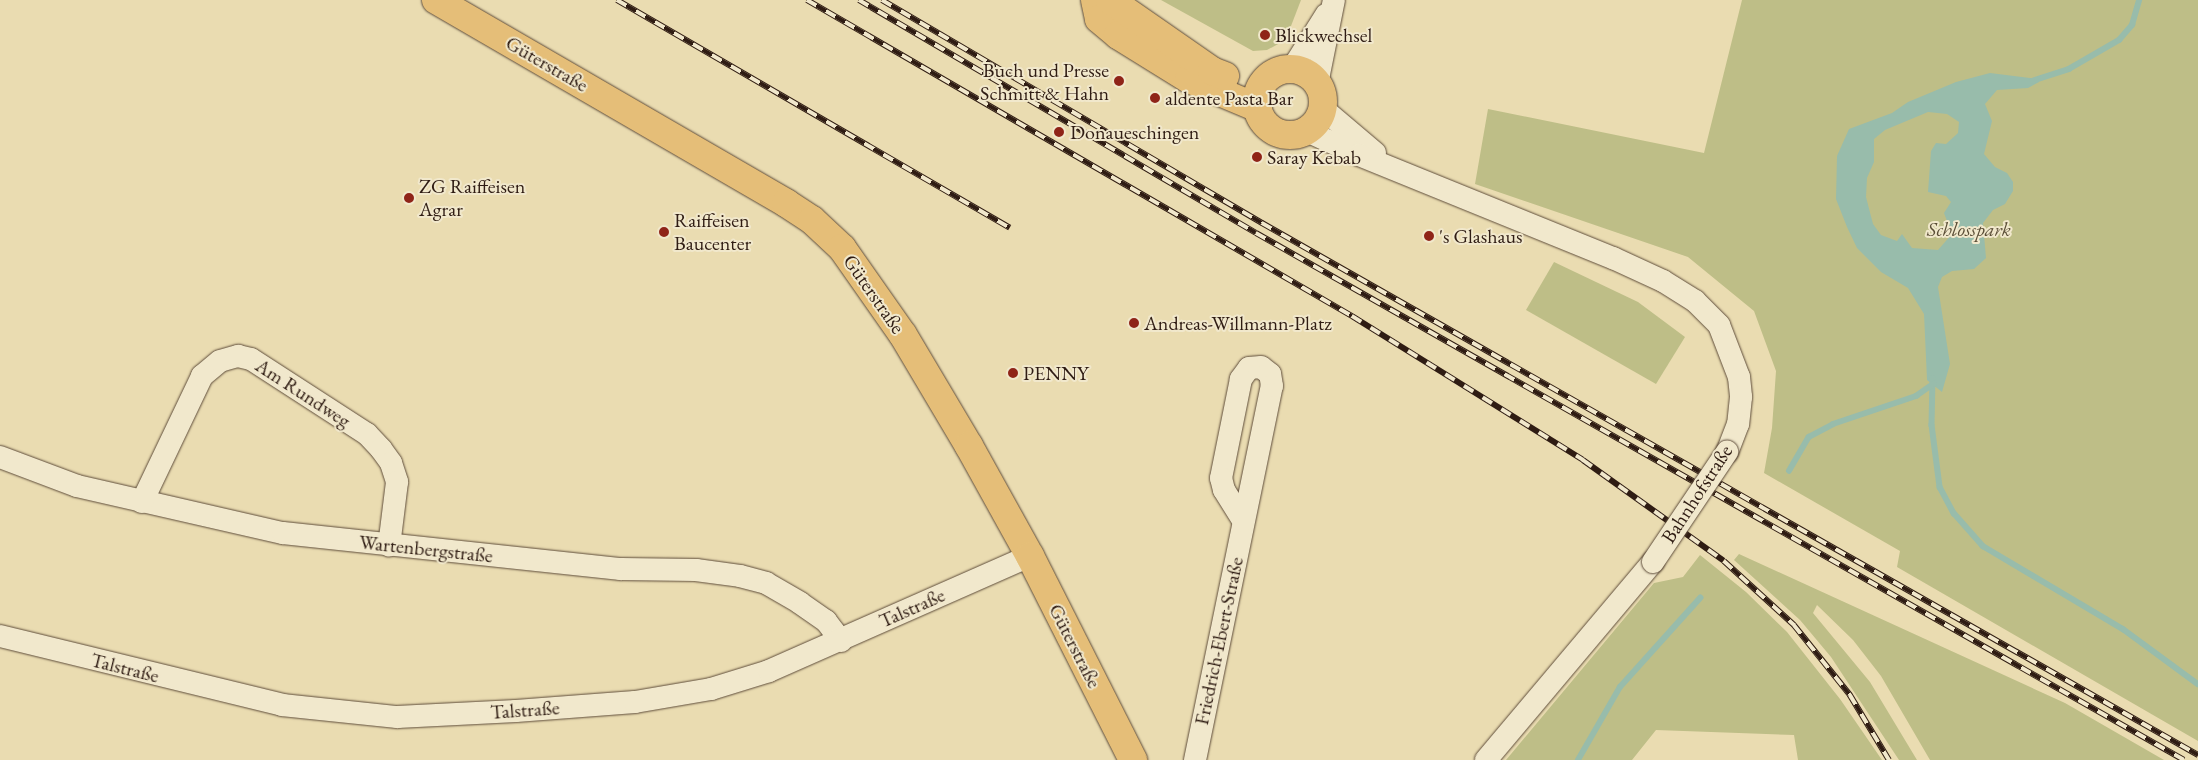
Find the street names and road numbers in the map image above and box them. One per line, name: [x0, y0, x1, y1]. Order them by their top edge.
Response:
street label: Güterstraße: [502, 31, 592, 97]
street label: Güterstraße: [838, 250, 910, 338]
street label: Am Rundweg: [251, 353, 355, 433]
street label: Bahnhofstraße: [1656, 440, 1738, 548]
street label: Wartenbergstraße: [358, 530, 494, 568]
street label: Friedrich-Ebert-Straße: [1189, 555, 1249, 727]
street label: Talstraße: [875, 583, 949, 633]
street label: Güterstraße: [1044, 600, 1106, 692]
street label: Talstraße: [88, 648, 162, 688]
street label: Talstraße: [490, 696, 560, 724]

